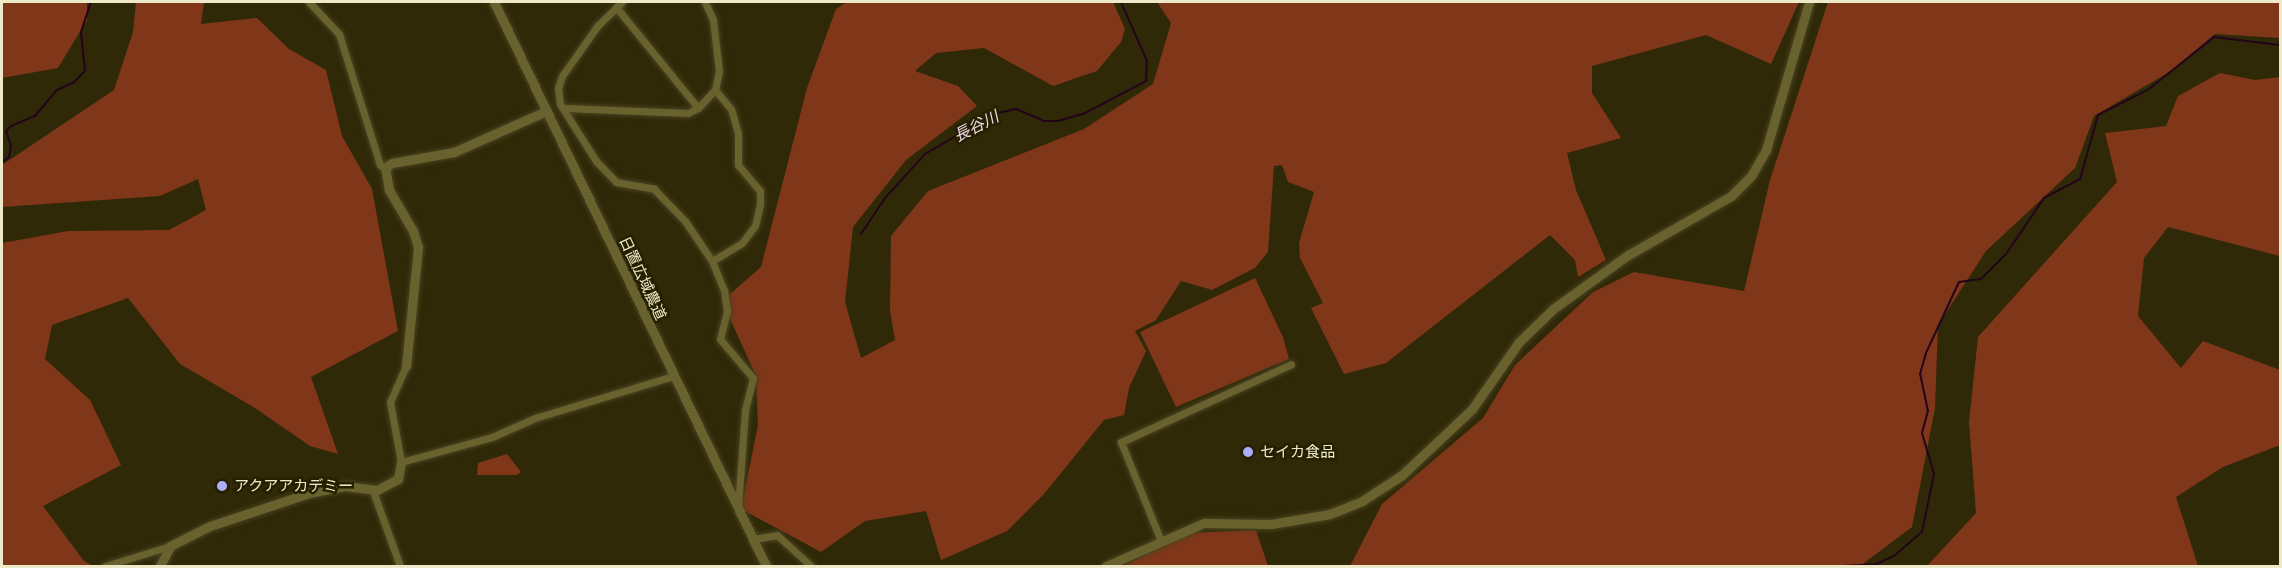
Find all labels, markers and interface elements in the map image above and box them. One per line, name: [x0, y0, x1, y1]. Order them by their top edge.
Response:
water label: 長谷川: [950, 107, 1002, 145]
street label: 日置広域農道: [616, 233, 670, 323]
place label: セイカ食品: [1260, 443, 1335, 461]
marker: セイカ食品: [1241, 445, 1255, 459]
place label: アクアアカデミー: [234, 477, 354, 495]
marker: アクアアカデミー: [215, 479, 229, 493]

